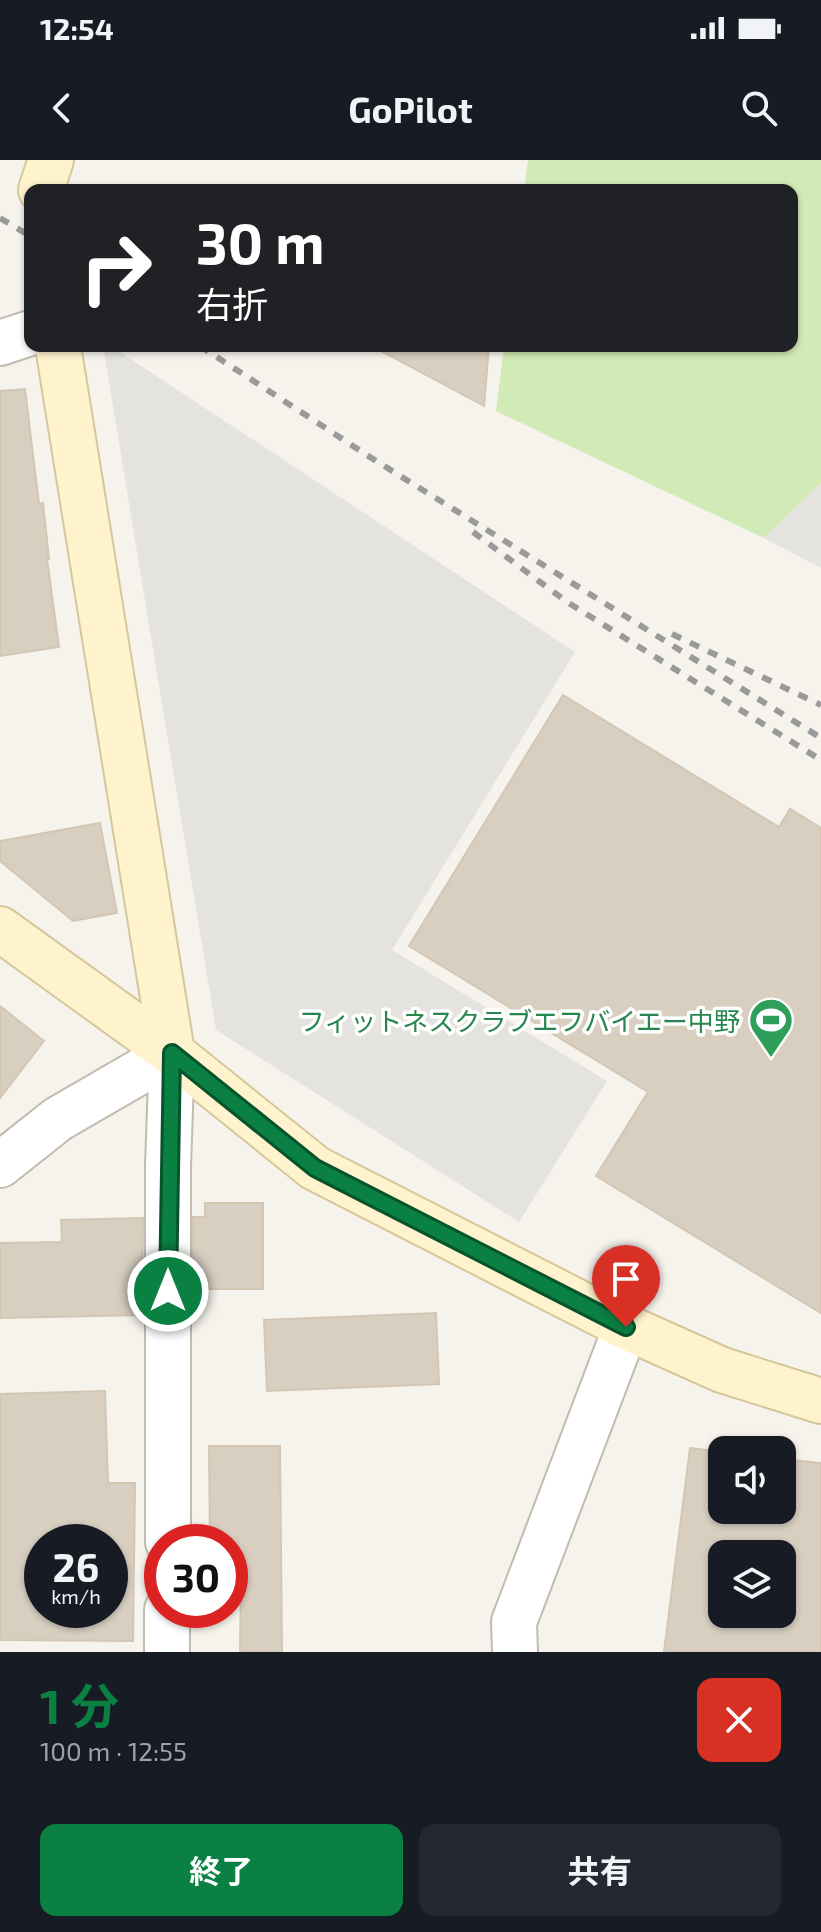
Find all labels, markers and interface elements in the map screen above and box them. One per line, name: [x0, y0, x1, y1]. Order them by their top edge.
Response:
text: 12:54: [40, 10, 114, 46]
icon: back: [40, 86, 84, 130]
icon: search: [737, 86, 781, 130]
text: GoPilot: [348, 87, 473, 130]
text: 30 m: [196, 208, 325, 275]
icon: right: [64, 216, 168, 320]
text: 右折: [196, 282, 268, 325]
sports icon: フィットネスクラブエフバイエー中野: [747, 996, 795, 1059]
place label: フィットネスクラブエフバイエー中野: [299, 1005, 740, 1036]
pin: [592, 1245, 660, 1327]
position arrow: [126, 1249, 210, 1333]
icon: arrive: [604, 1257, 648, 1301]
map controls: [708, 1436, 796, 1628]
button: sound: [708, 1436, 796, 1524]
speed limit sign: 30: [144, 1524, 248, 1628]
button: layers: [708, 1540, 796, 1628]
text: 26: [53, 1542, 99, 1590]
text: km/h: [51, 1584, 101, 1608]
text: 1 分: [40, 1676, 119, 1734]
button: close: [697, 1678, 781, 1762]
text: 100 m · 12:55: [40, 1735, 187, 1766]
button: 終了: [40, 1824, 403, 1916]
button: 共有: [419, 1824, 781, 1916]

